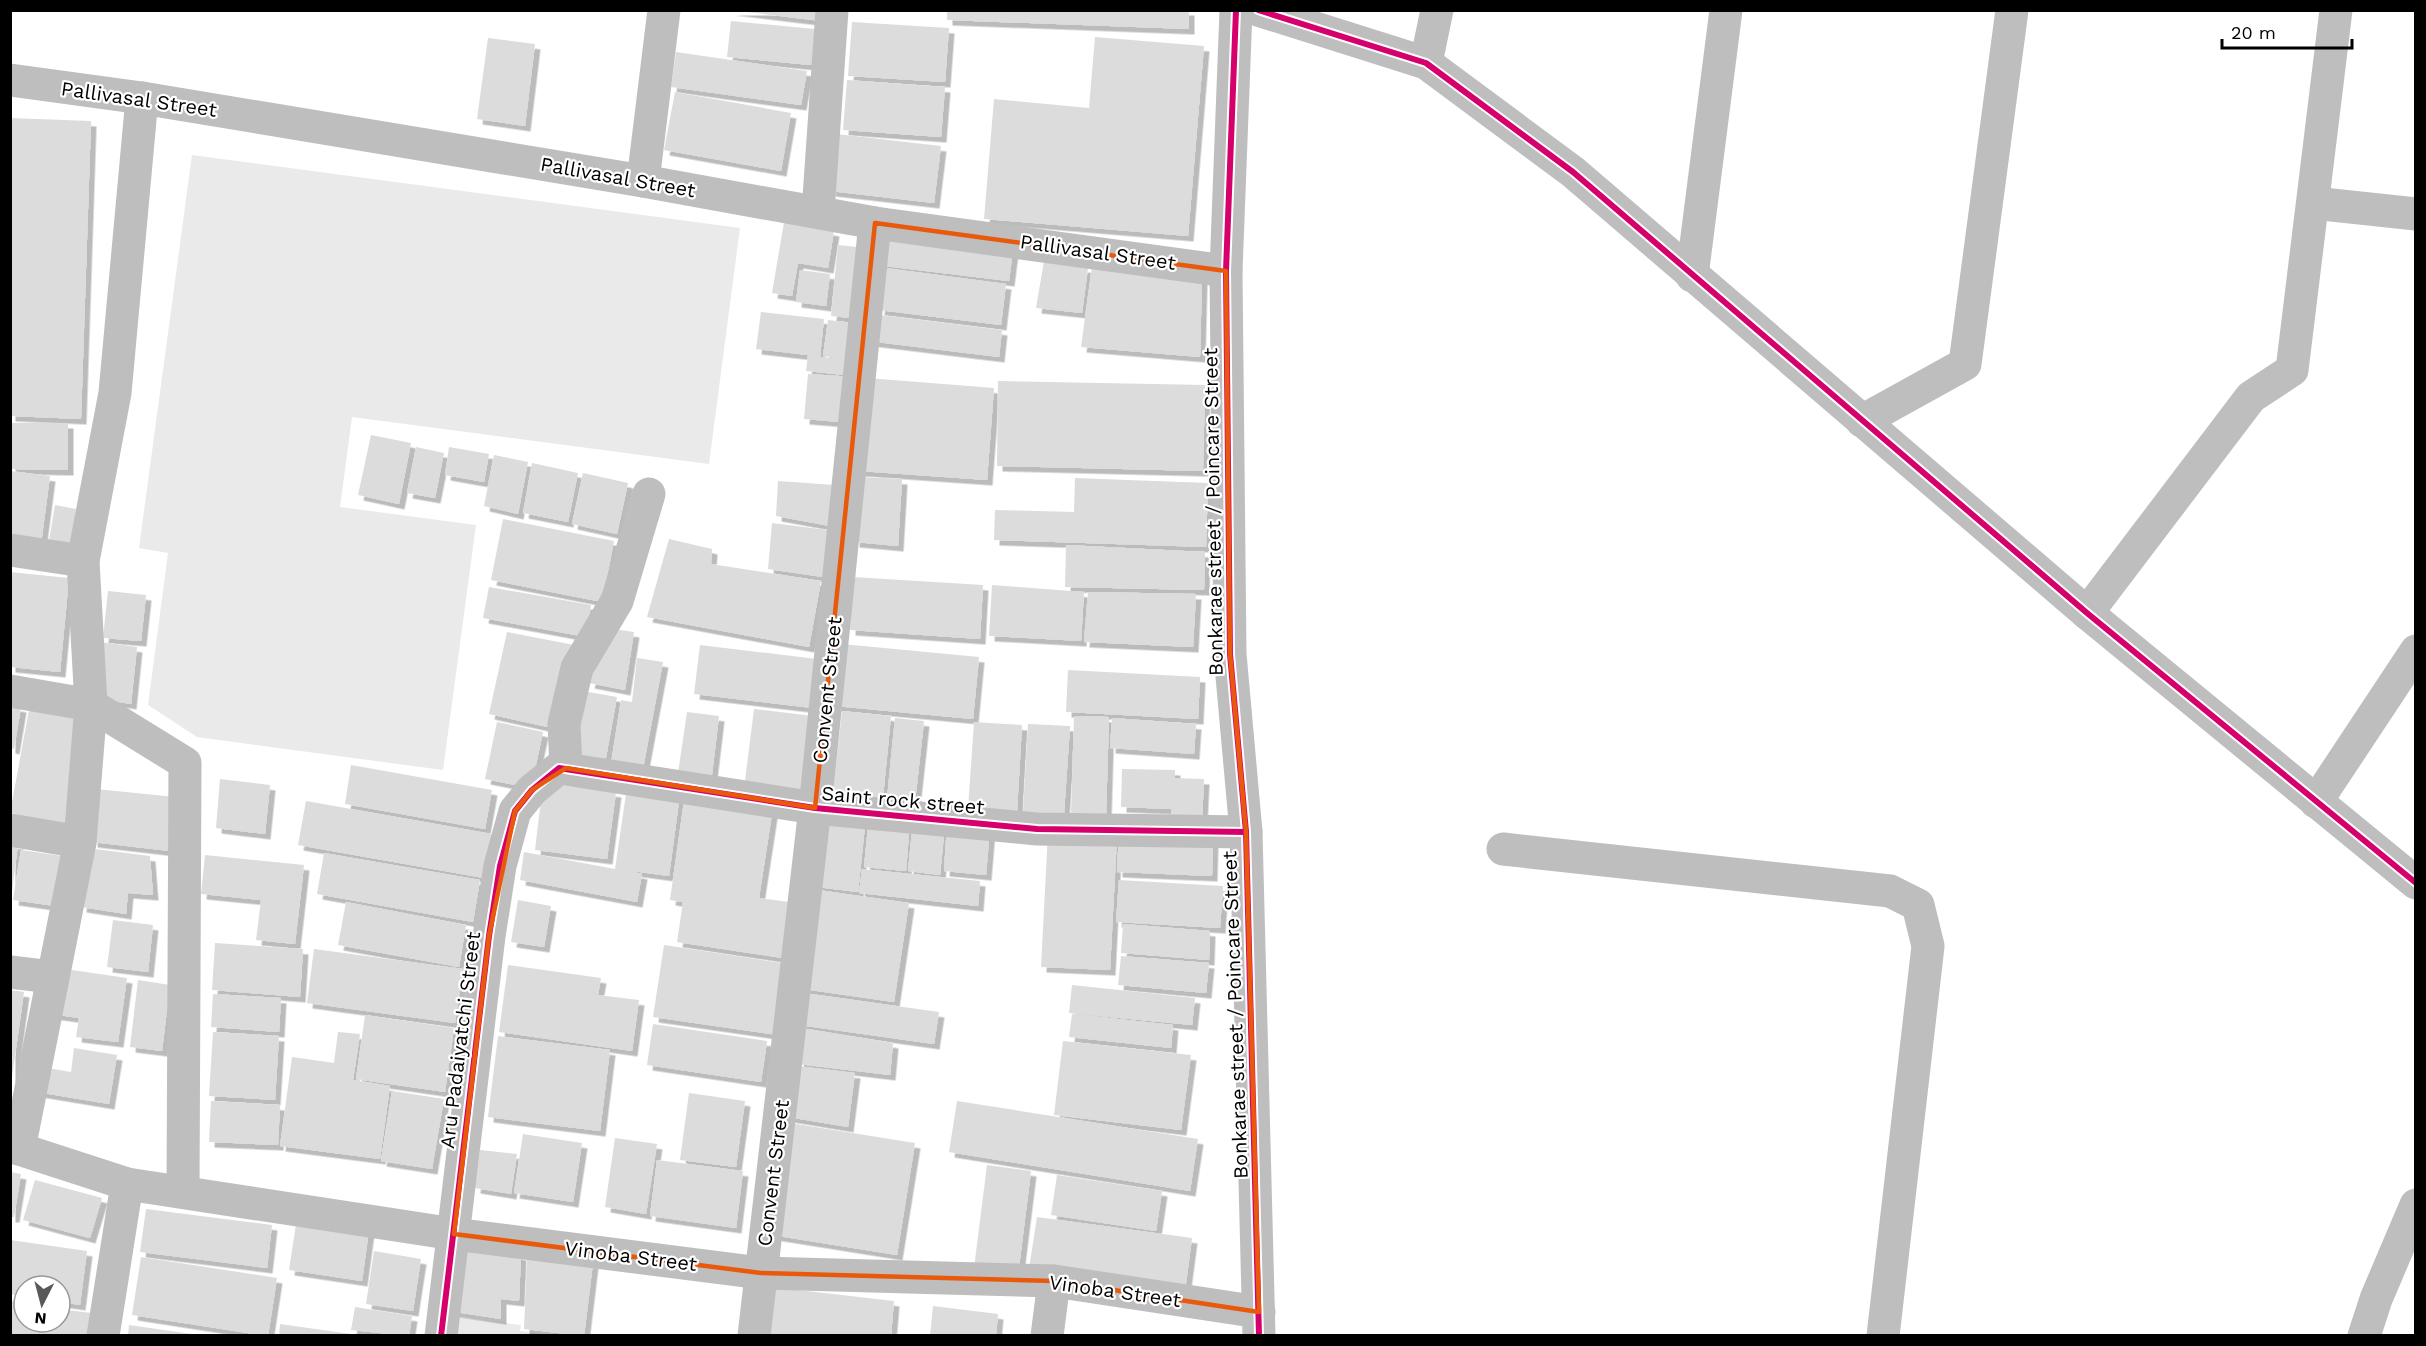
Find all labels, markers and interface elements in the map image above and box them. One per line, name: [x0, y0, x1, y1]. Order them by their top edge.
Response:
scale bar: [2222, 12, 2352, 50]
text: 20 m: [2231, 22, 2276, 43]
street label: Pallivasal Street: [60, 76, 219, 122]
street label: Pallivasal Street: [539, 152, 698, 203]
street label: Pallivasal Street: [1019, 229, 1178, 275]
street label: Bonkarae street / Poincare Street: [1198, 347, 1228, 676]
street label: Convent Street: [807, 615, 847, 765]
street label: Saint rock street: [821, 781, 986, 819]
street label: Bonkarae street / Poincare Street: [1217, 850, 1253, 1180]
street label: Aru Padaiyatchi Street: [435, 929, 485, 1150]
street label: Convent Street: [752, 1098, 794, 1248]
street label: Vinoba Street: [563, 1236, 699, 1276]
street label: Vinoba Street: [1047, 1270, 1183, 1312]
north arrow: [12, 1274, 72, 1334]
text: N: [34, 1308, 47, 1328]

